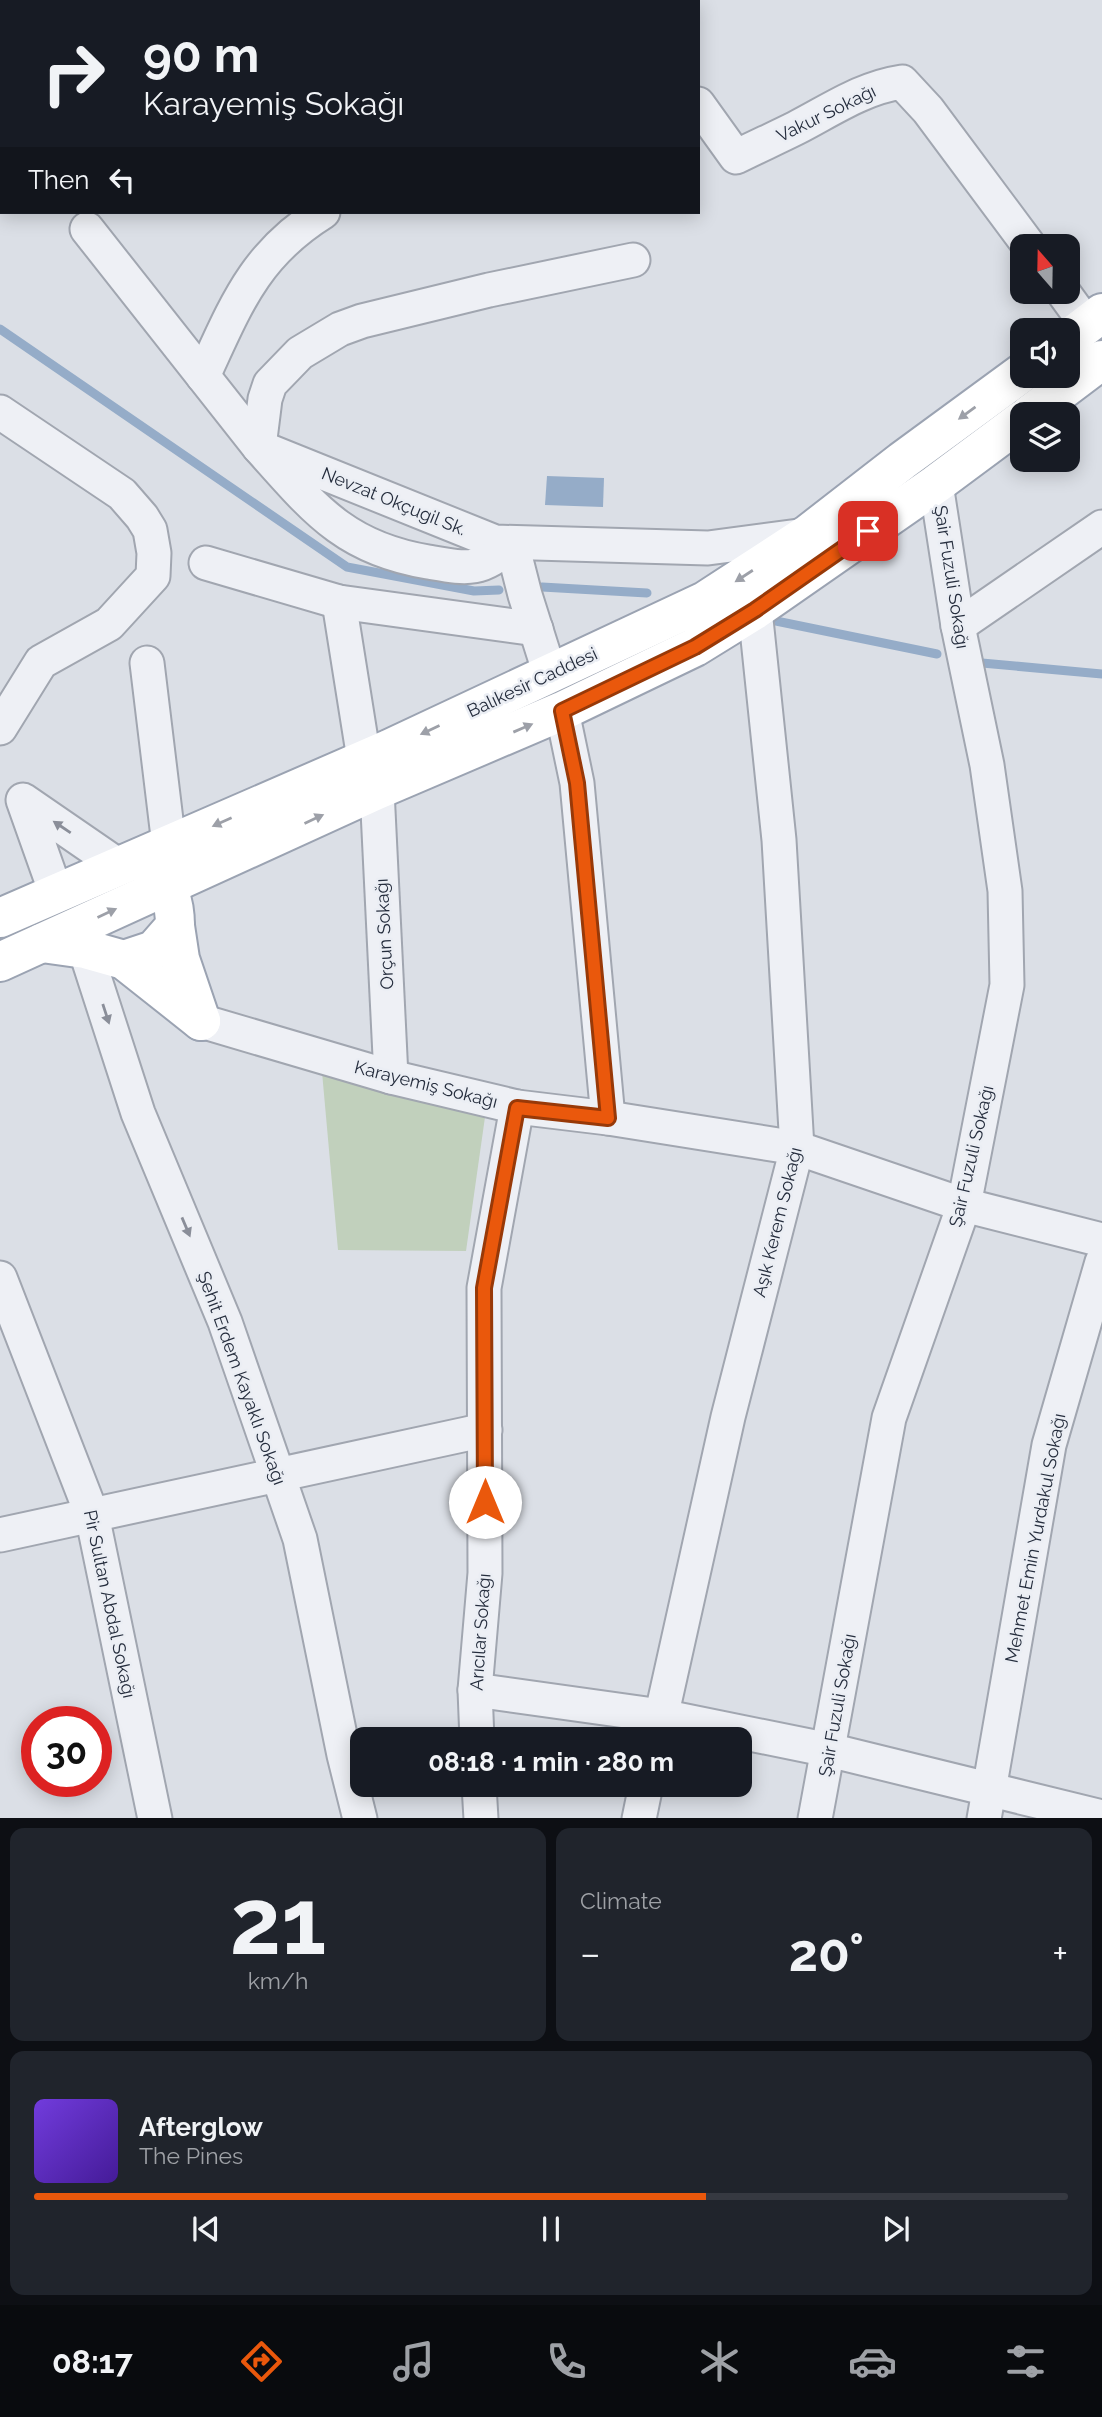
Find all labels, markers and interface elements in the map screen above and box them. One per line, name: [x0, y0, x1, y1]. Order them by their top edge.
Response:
text: 90 m: [143, 26, 259, 83]
icon: right: [28, 28, 119, 119]
street label: Vakur Sokağı: [773, 80, 879, 146]
text: Karayemiş Sokağı: [143, 85, 404, 122]
icon: left: [103, 161, 141, 199]
text: Then: [28, 165, 89, 195]
north arrow: [1010, 234, 1080, 304]
map controls: [1010, 234, 1080, 472]
button: sound: [1010, 318, 1080, 388]
button: layers: [1010, 402, 1080, 472]
one-way arrow: [958, 406, 976, 420]
street label: Nevzat Okçugil Sk.: [319, 462, 469, 540]
pin: [838, 501, 898, 561]
street label: Şair Fuzuli Sokağı: [930, 504, 974, 650]
icon: arrive: [849, 512, 887, 550]
one-way arrow: [735, 569, 753, 583]
street label: Balıkesir Caddesi: [464, 643, 600, 721]
one-way arrow: [512, 723, 533, 734]
one-way arrow: [420, 724, 440, 736]
one-way arrow: [304, 813, 324, 825]
one-way arrow: [211, 816, 232, 827]
one-way arrow: [53, 820, 71, 834]
street label: Orçun Sokağı: [371, 878, 397, 990]
one-way arrow: [97, 907, 117, 919]
one-way arrow: [101, 1004, 112, 1025]
street label: Karayemiş Sokağı: [352, 1056, 500, 1112]
street label: Şair Fuzuli Sokağı: [944, 1083, 998, 1229]
street label: Aşık Kerem Sokağı: [748, 1145, 806, 1299]
one-way arrow: [180, 1217, 191, 1238]
street label: Şehit Erdem Kayaklı Sokağı: [194, 1268, 290, 1488]
street label: Mehmet Emin Yurdakul Sokağı: [1000, 1411, 1070, 1665]
position arrow: [448, 1465, 522, 1539]
street label: Pir Sultan Abdal Sokağı: [80, 1508, 140, 1700]
street label: Arıcılar Sokağı: [465, 1573, 495, 1691]
street label: Şair Fuzuli Sokağı: [814, 1632, 860, 1778]
speed limit sign: 30: [21, 1706, 112, 1797]
text: 08:18 · 1 min · 280 m: [428, 1747, 674, 1777]
text: 21: [230, 1868, 326, 1975]
text: Climate: [580, 1887, 662, 1914]
text: 20°: [789, 1922, 864, 1983]
text: −: [580, 1931, 600, 1976]
text: +: [1052, 1931, 1068, 1976]
text: km/h: [248, 1967, 308, 1994]
text: Afterglow: [139, 2112, 263, 2142]
text: The Pines: [139, 2142, 243, 2169]
icon: previous: [187, 2210, 225, 2248]
icon: pause: [532, 2210, 570, 2248]
icon: next: [877, 2210, 915, 2248]
icon: directions: [237, 2337, 286, 2386]
icon: music: [389, 2337, 438, 2386]
icon: phone: [542, 2337, 591, 2386]
icon: climate: [695, 2337, 744, 2386]
icon: car: [848, 2337, 897, 2386]
icon: filters: [1001, 2337, 1050, 2386]
text: 08:17: [52, 2343, 133, 2380]

